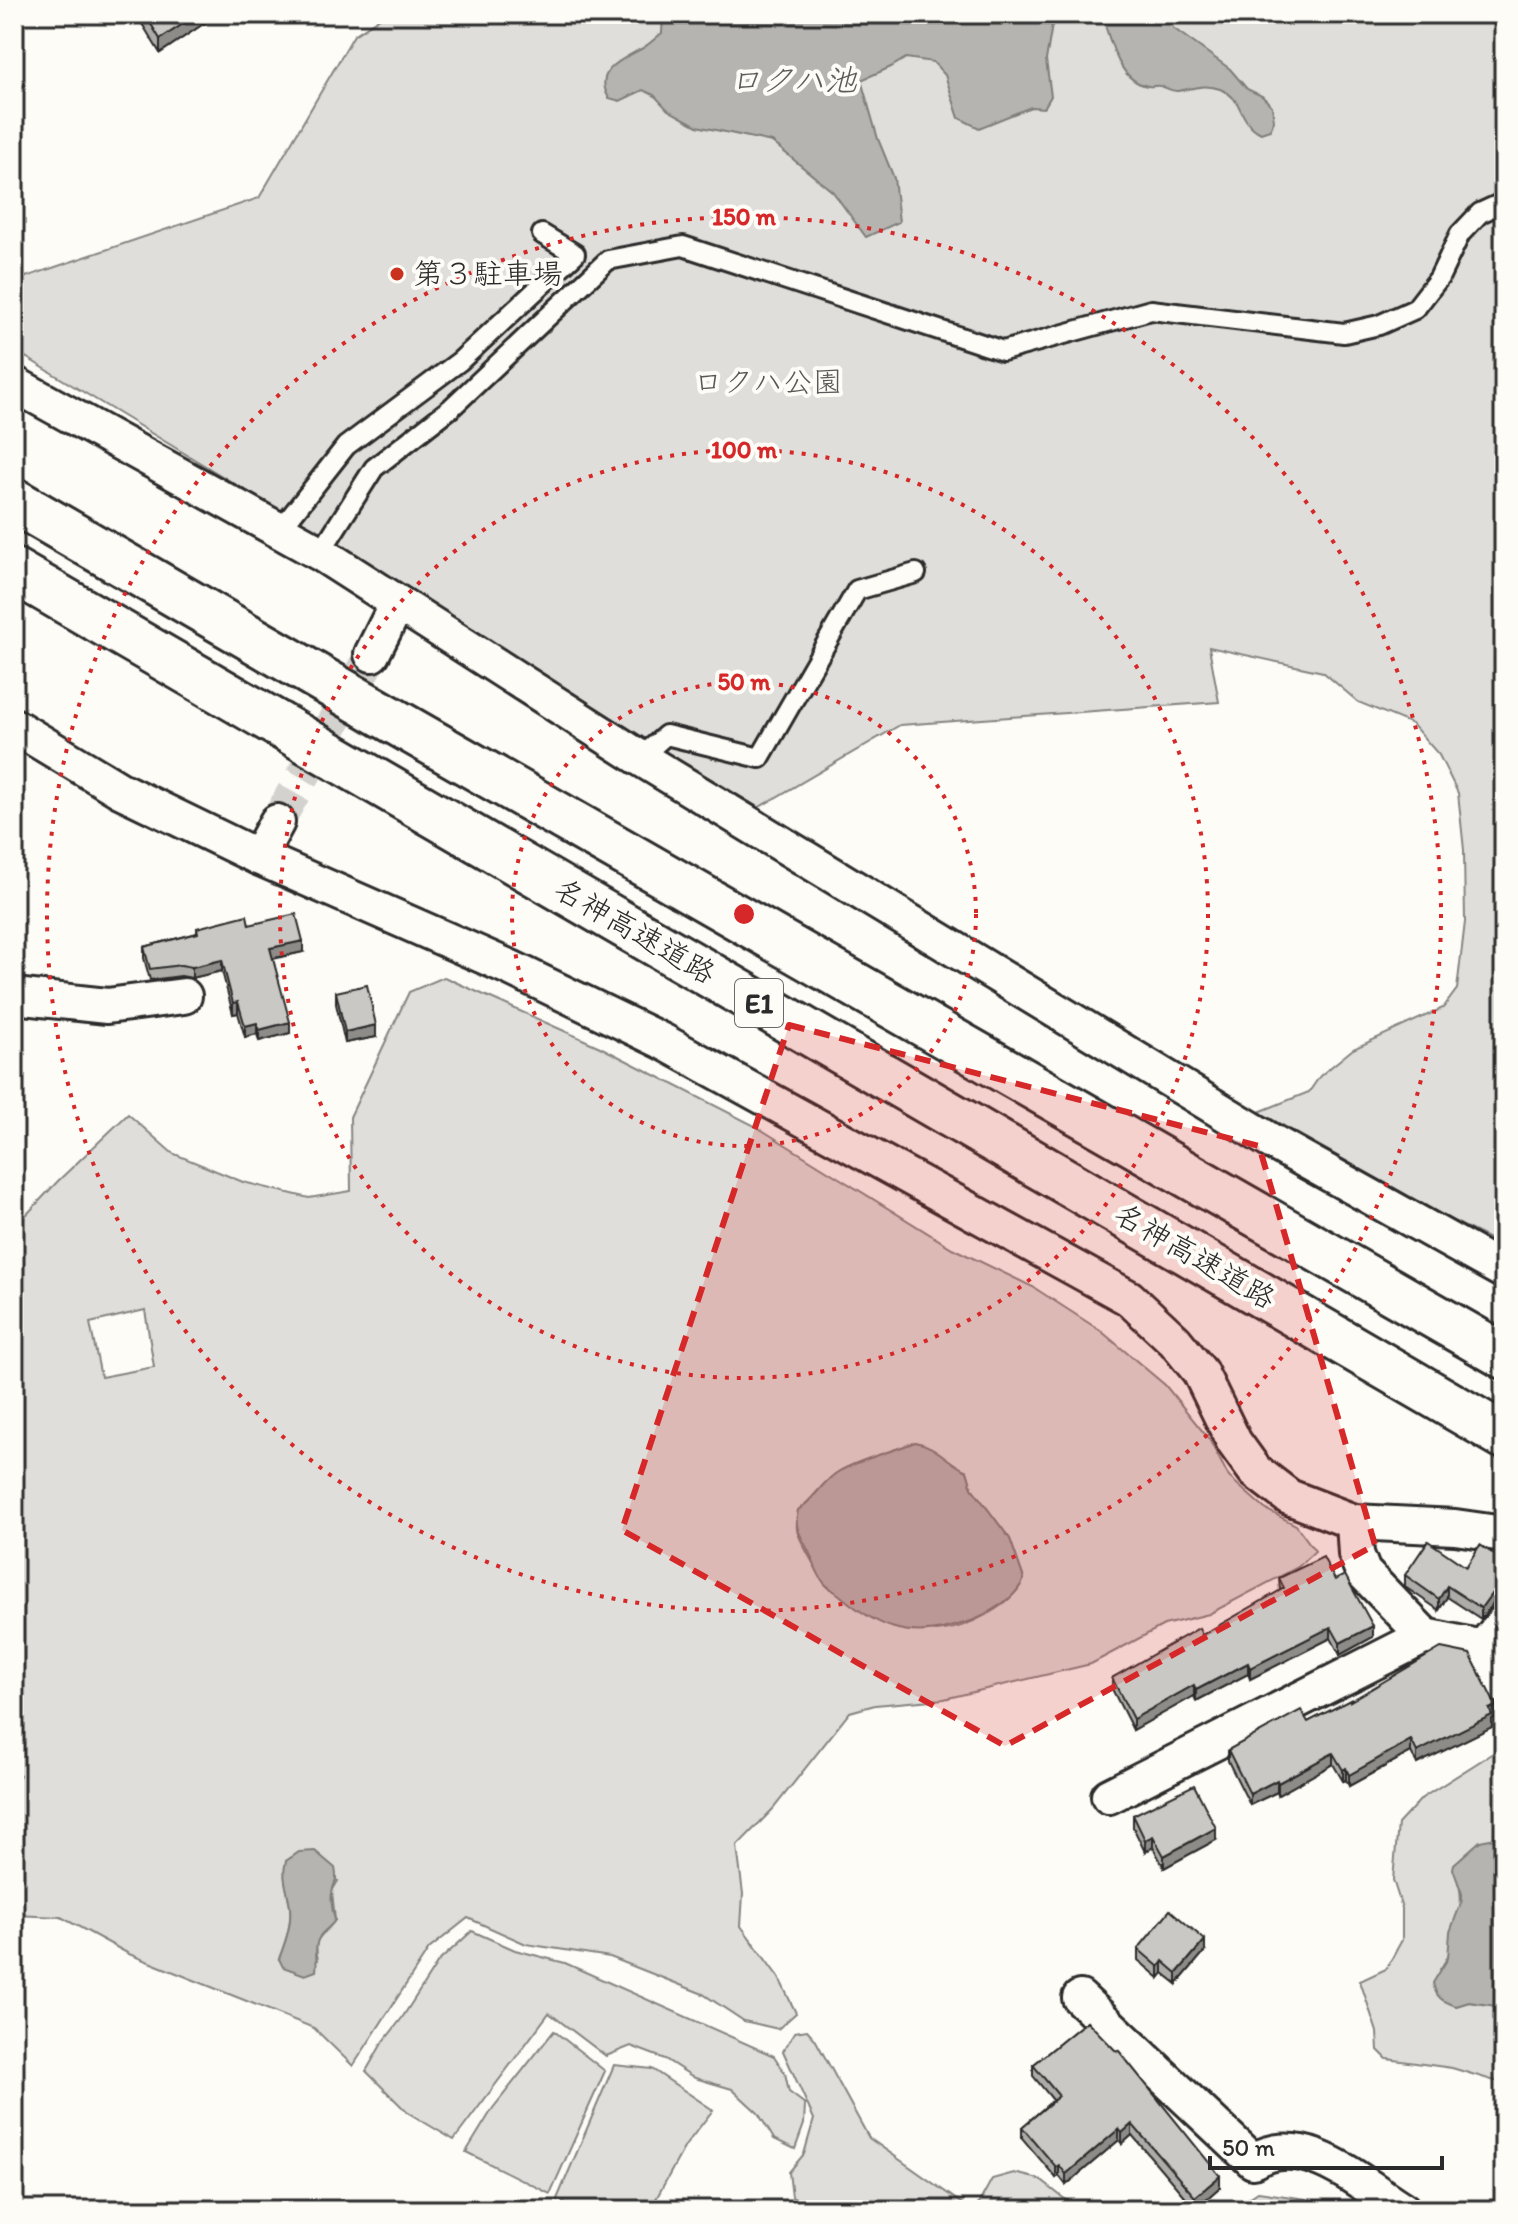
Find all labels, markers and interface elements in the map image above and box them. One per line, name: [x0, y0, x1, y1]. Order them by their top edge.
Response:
water label: ロクハ池: [729, 61, 858, 99]
text: 150 m: [712, 202, 777, 231]
place label: 第３駐車場: [413, 255, 563, 292]
marker: 第３駐車場: [388, 265, 406, 283]
park label: ロクハ公園: [693, 363, 843, 400]
text: 100 m: [711, 435, 778, 464]
text: 50 m: [718, 667, 771, 696]
street label: 名神高速道路: [548, 870, 722, 992]
centre of rings: [730, 900, 758, 928]
road number: E1: [735, 979, 783, 1027]
street label: 名神高速道路: [1108, 1195, 1282, 1317]
scale bar: [1210, 2120, 1442, 2170]
text: 50 m: [1222, 2133, 1275, 2162]

